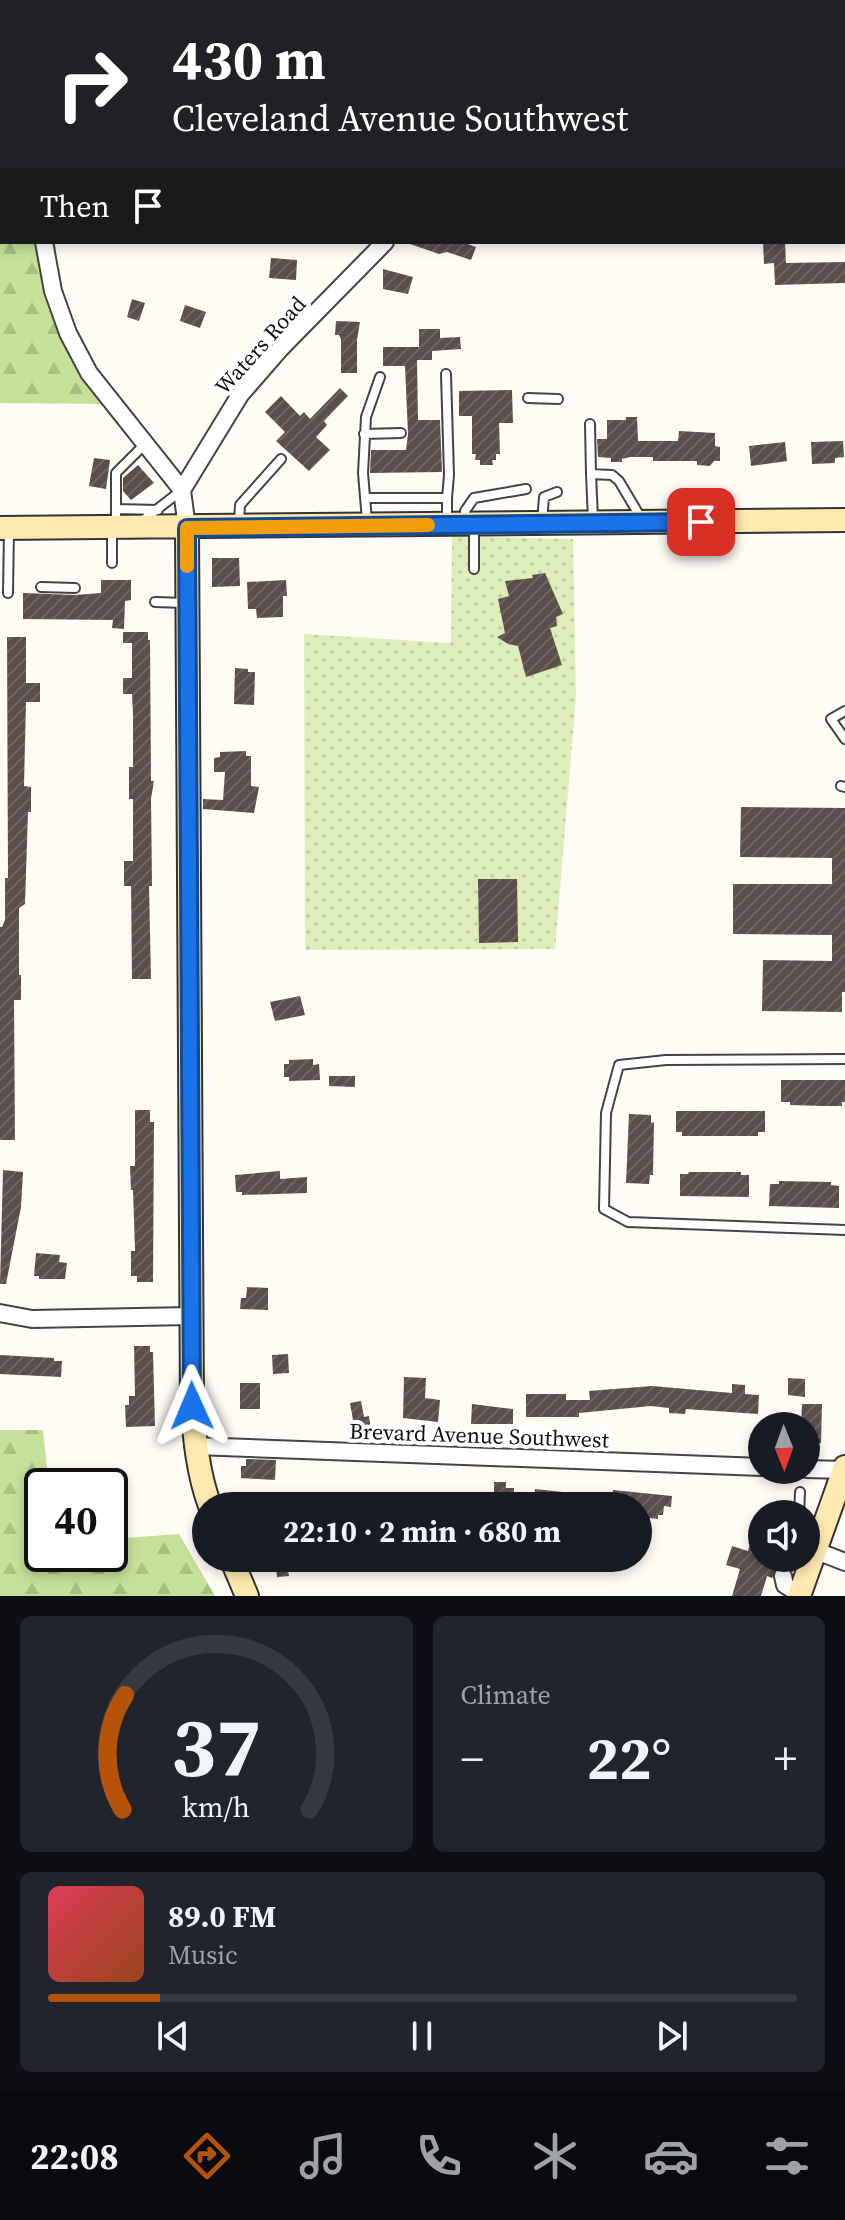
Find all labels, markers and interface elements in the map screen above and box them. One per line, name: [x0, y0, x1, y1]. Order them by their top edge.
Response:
text: 430 m: [172, 21, 326, 98]
icon: right: [40, 32, 144, 136]
text: Cleveland Avenue Southwest: [172, 94, 628, 143]
icon: arrive: [126, 184, 170, 228]
text: Then: [40, 186, 110, 227]
street label: Waters Road: [208, 289, 313, 401]
pin: [667, 488, 735, 556]
icon: arrive: [679, 500, 723, 544]
position arrow: [150, 1364, 234, 1448]
north arrow: [748, 1412, 820, 1484]
map controls: [748, 1412, 820, 1572]
street label: Brevard Avenue Southwest: [349, 1415, 610, 1455]
speed limit sign: 40: [24, 1468, 128, 1572]
button: sound: [748, 1500, 820, 1572]
text: 22:10 · 2 min · 680 m: [283, 1511, 561, 1552]
text: Climate: [461, 1677, 551, 1713]
text: 37: [171, 1690, 261, 1804]
text: 22°: [586, 1717, 671, 1799]
text: −: [461, 1728, 484, 1789]
text: +: [774, 1728, 797, 1789]
text: km/h: [182, 1787, 250, 1827]
text: 89.0 FM: [168, 1896, 276, 1937]
text: Music: [168, 1937, 238, 1973]
icon: previous: [151, 2014, 195, 2058]
icon: pause: [400, 2014, 444, 2058]
icon: next: [650, 2014, 694, 2058]
icon: directions: [179, 2128, 235, 2184]
icon: music: [295, 2128, 351, 2184]
icon: phone: [411, 2128, 467, 2184]
icon: climate: [527, 2128, 583, 2184]
icon: car: [643, 2128, 699, 2184]
icon: filters: [759, 2128, 815, 2184]
text: 22:08: [30, 2132, 119, 2181]

